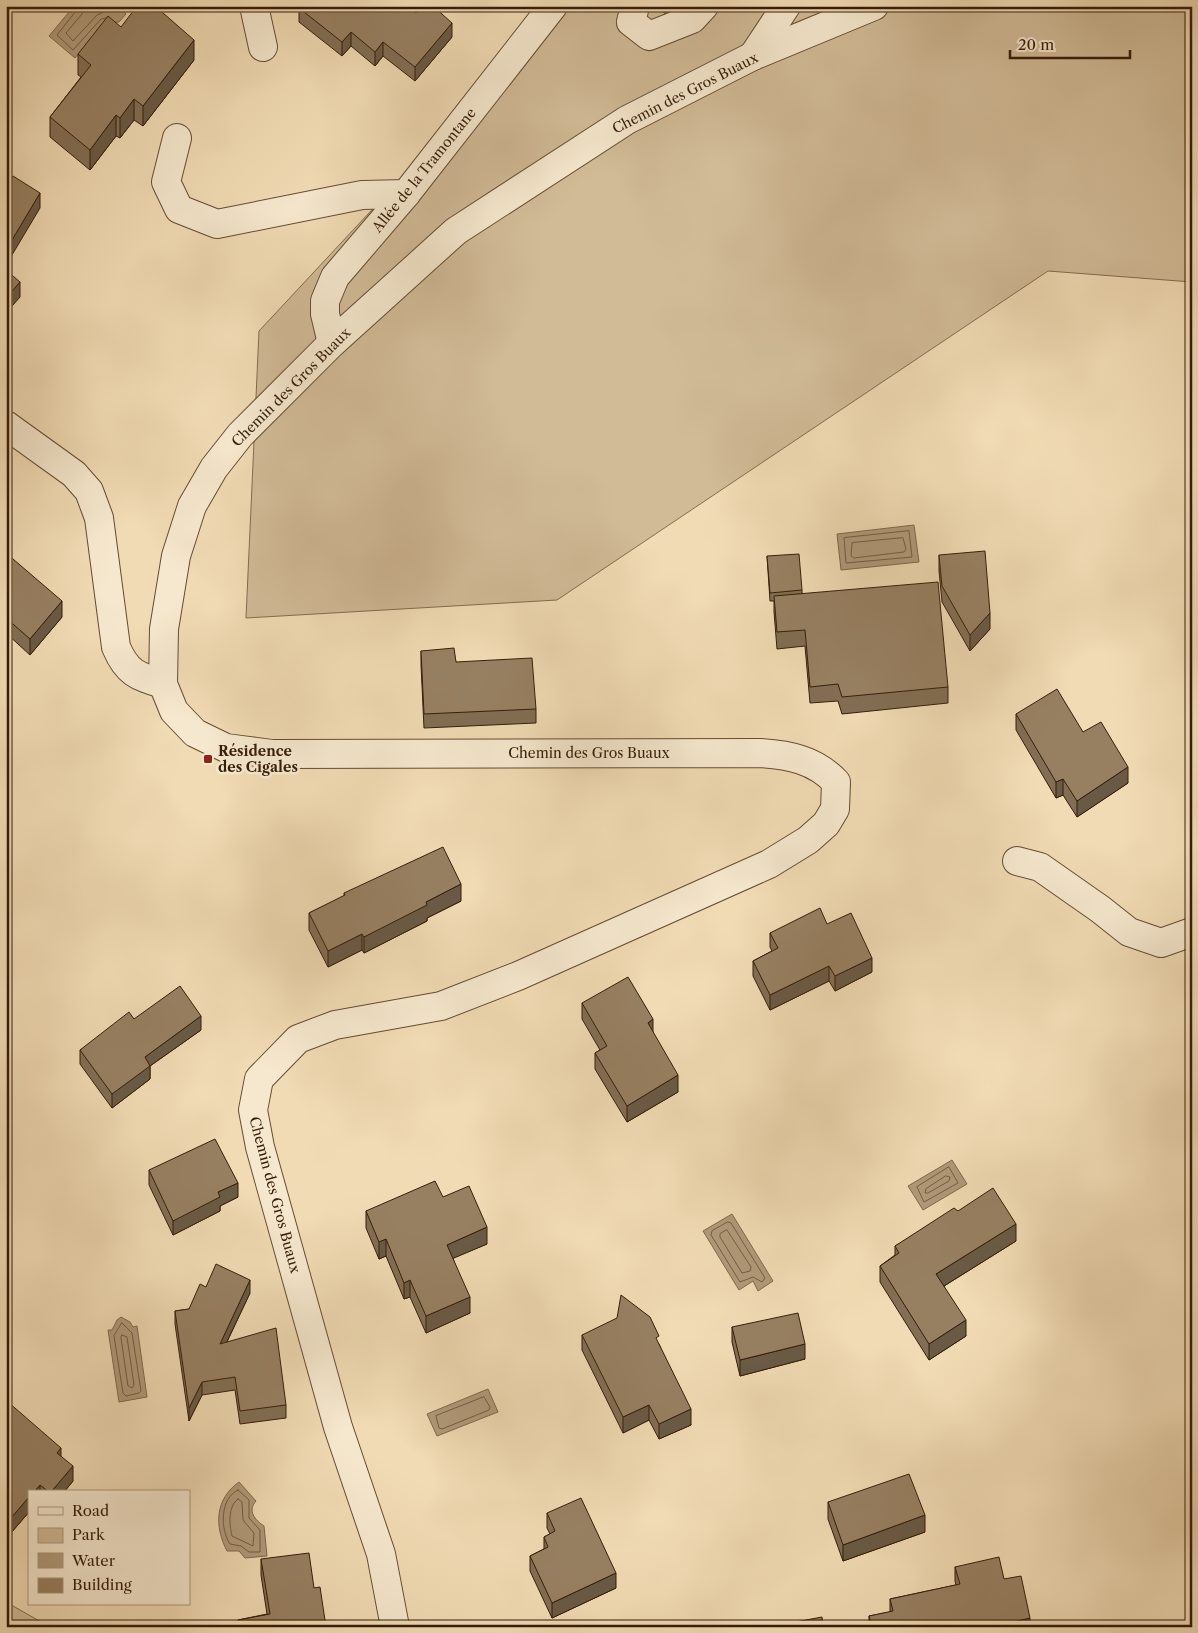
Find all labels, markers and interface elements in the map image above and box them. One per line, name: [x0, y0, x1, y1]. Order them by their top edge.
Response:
scale bar: [1010, 28, 1130, 60]
text: 20 m: [1018, 35, 1054, 54]
street label: Chemin des Gros Buaux: [609, 48, 762, 138]
street label: Allée de la Tramontane: [368, 104, 480, 237]
street label: Chemin des Gros Buaux: [228, 323, 355, 450]
place label: Résidence des Cigales: [218, 742, 298, 776]
street label: Chemin des Gros Buaux: [508, 744, 671, 762]
marker: Résidence des Cigales: [202, 753, 214, 765]
street label: Chemin des Gros Buaux: [245, 1115, 305, 1276]
legend: [28, 1490, 190, 1606]
text: Road: [72, 1501, 109, 1520]
text: Park: [72, 1525, 106, 1544]
text: Water: [71, 1551, 116, 1570]
text: Building: [72, 1575, 132, 1594]

